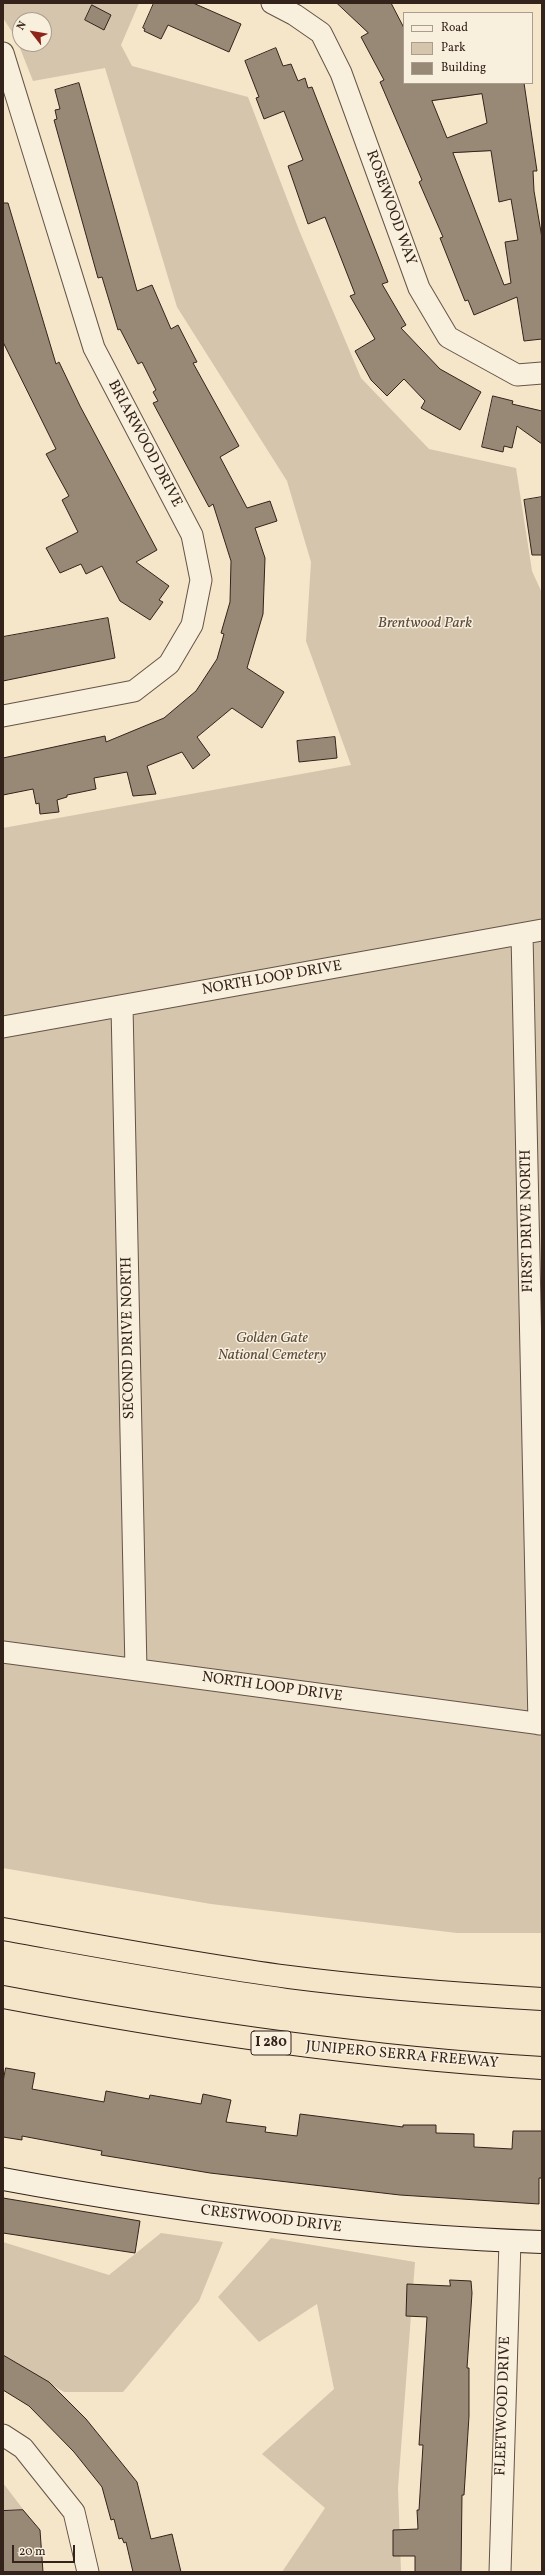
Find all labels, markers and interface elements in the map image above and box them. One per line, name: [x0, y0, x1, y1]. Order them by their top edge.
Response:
north arrow: [12, 12, 52, 52]
legend: [403, 12, 533, 84]
text: N: [14, 19, 31, 33]
text: Road: [441, 20, 468, 36]
text: Park: [441, 40, 466, 56]
text: Building: [441, 60, 486, 76]
street label: ROSEWOOD WAY: [361, 148, 419, 268]
street label: BRIARWOOD DRIVE: [103, 377, 185, 511]
park label: Brentwood Park: [378, 615, 472, 633]
street label: NORTH LOOP DRIVE: [201, 958, 343, 1000]
street label: FIRST DRIVE NORTH: [518, 1149, 538, 1293]
street label: SECOND DRIVE NORTH: [119, 1257, 139, 1419]
park label: Golden Gate National Cemetery: [218, 1330, 326, 1365]
street label: NORTH LOOP DRIVE: [201, 1669, 343, 1707]
road number: I 280: [251, 2031, 291, 2055]
street label: JUNIPERO SERRA FREEWAY: [305, 2039, 499, 2073]
street label: CRESTWOOD DRIVE: [199, 2202, 343, 2238]
street label: FLEETWOOD DRIVE: [493, 2336, 515, 2476]
scale bar: [14, 2537, 77, 2563]
text: 20 m: [19, 2544, 46, 2560]

